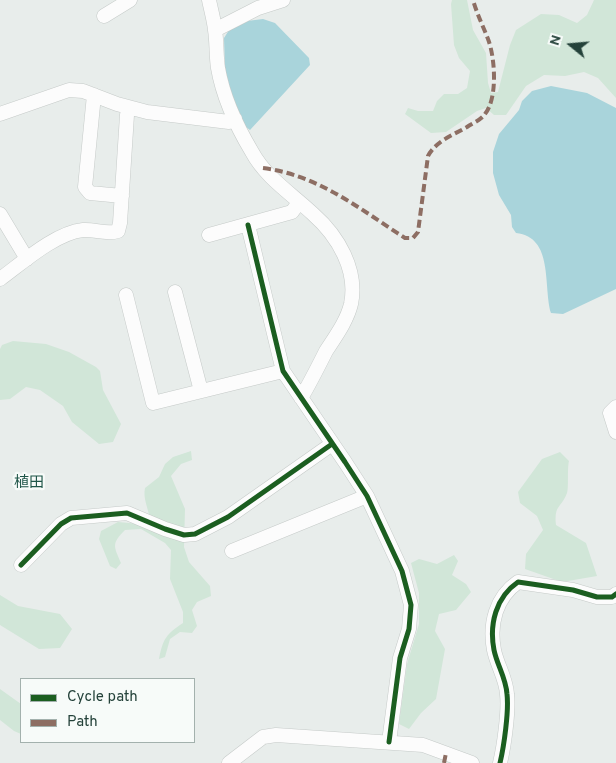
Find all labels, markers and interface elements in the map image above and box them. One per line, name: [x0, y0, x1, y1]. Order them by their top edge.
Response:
north arrow: [546, 20, 596, 70]
text: N: [547, 33, 566, 48]
district label: 植田: [14, 475, 44, 493]
legend: [20, 678, 195, 743]
text: Cycle path: [67, 688, 138, 707]
text: Path: [67, 713, 98, 732]

